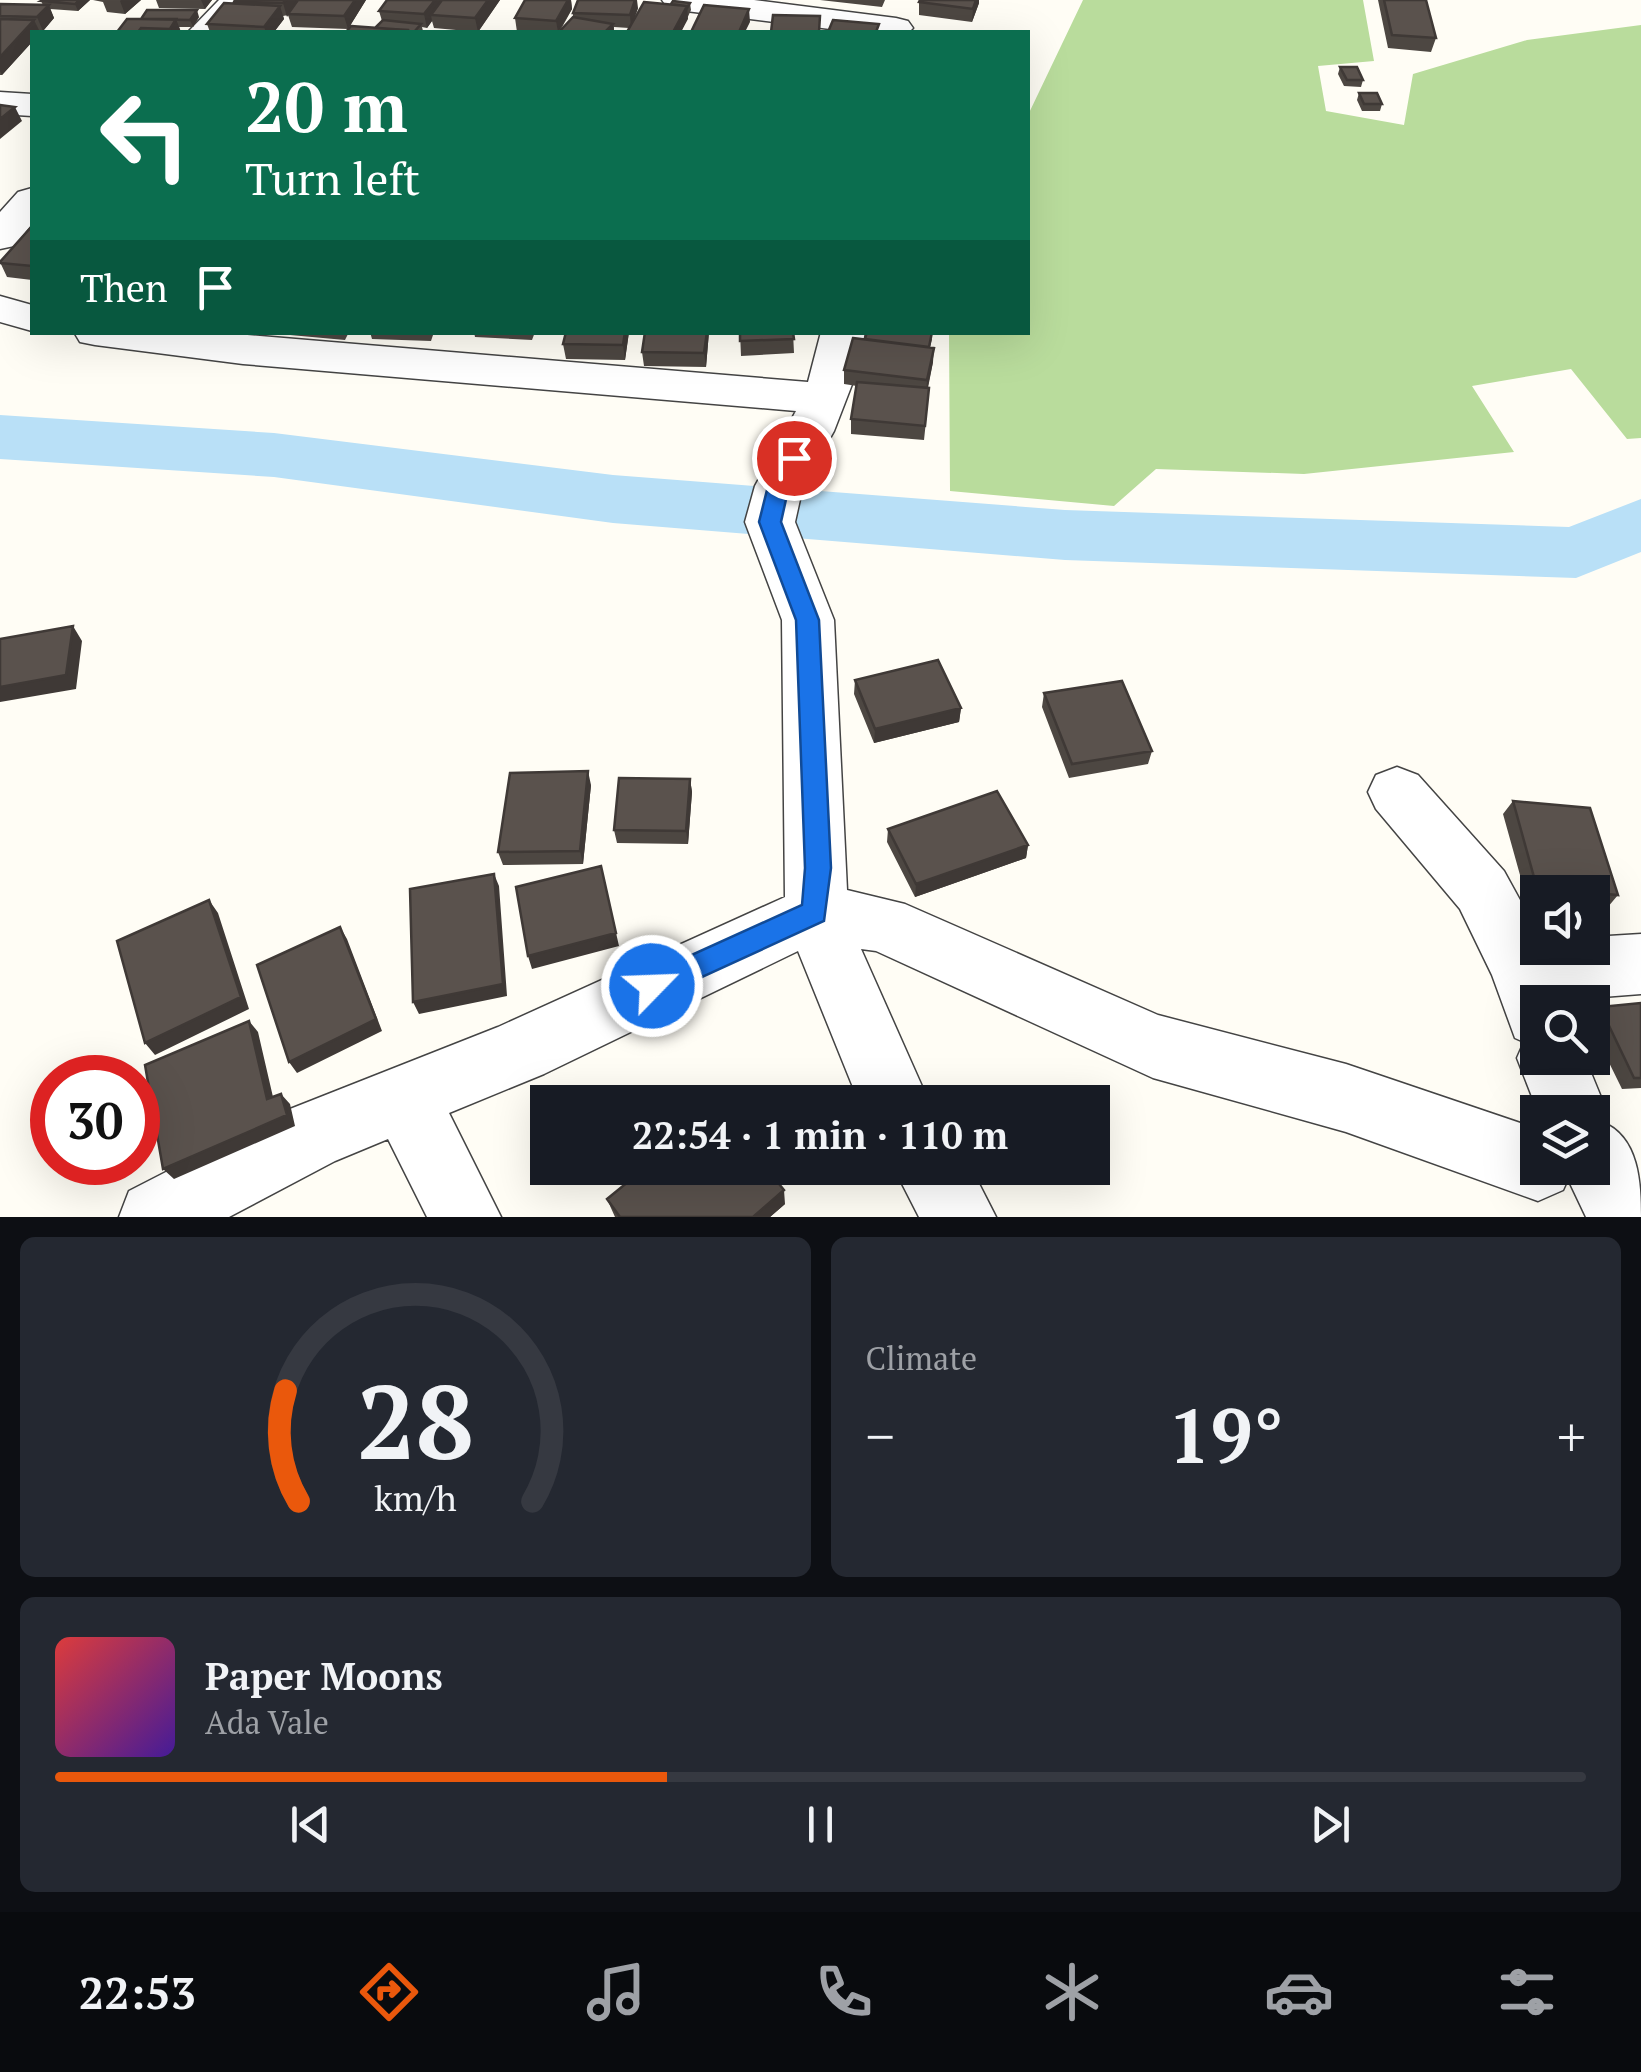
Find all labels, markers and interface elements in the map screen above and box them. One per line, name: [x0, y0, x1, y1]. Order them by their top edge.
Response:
text: 20 m: [245, 59, 408, 152]
icon: left: [80, 70, 210, 200]
text: Turn left: [245, 148, 420, 208]
icon: arrive: [188, 260, 243, 315]
text: Then: [80, 263, 168, 313]
pin: [752, 416, 837, 501]
icon: arrive: [767, 431, 822, 486]
map controls: [1520, 875, 1610, 1185]
button: sound: [1520, 875, 1610, 965]
position arrow: [600, 934, 704, 1038]
button: search: [1520, 985, 1610, 1075]
speed limit sign: 30: [30, 1055, 160, 1185]
button: layers: [1520, 1095, 1610, 1185]
text: 22:54 · 1 min · 110 m: [632, 1110, 1008, 1160]
text: Climate: [866, 1337, 977, 1379]
text: 28: [356, 1351, 474, 1489]
text: 19°: [1168, 1385, 1284, 1484]
text: −: [866, 1399, 895, 1472]
text: +: [1557, 1399, 1586, 1472]
text: km/h: [374, 1474, 457, 1521]
text: Paper Moons: [205, 1651, 443, 1701]
text: Ada Vale: [205, 1701, 329, 1743]
icon: previous: [283, 1797, 338, 1852]
icon: pause: [793, 1797, 848, 1852]
icon: next: [1303, 1797, 1358, 1852]
icon: directions: [354, 1957, 424, 2027]
icon: music: [581, 1957, 651, 2027]
icon: phone: [809, 1957, 879, 2027]
icon: climate: [1037, 1957, 1107, 2027]
icon: car: [1264, 1957, 1334, 2027]
icon: filters: [1492, 1957, 1562, 2027]
text: 22:53: [79, 1962, 196, 2022]

